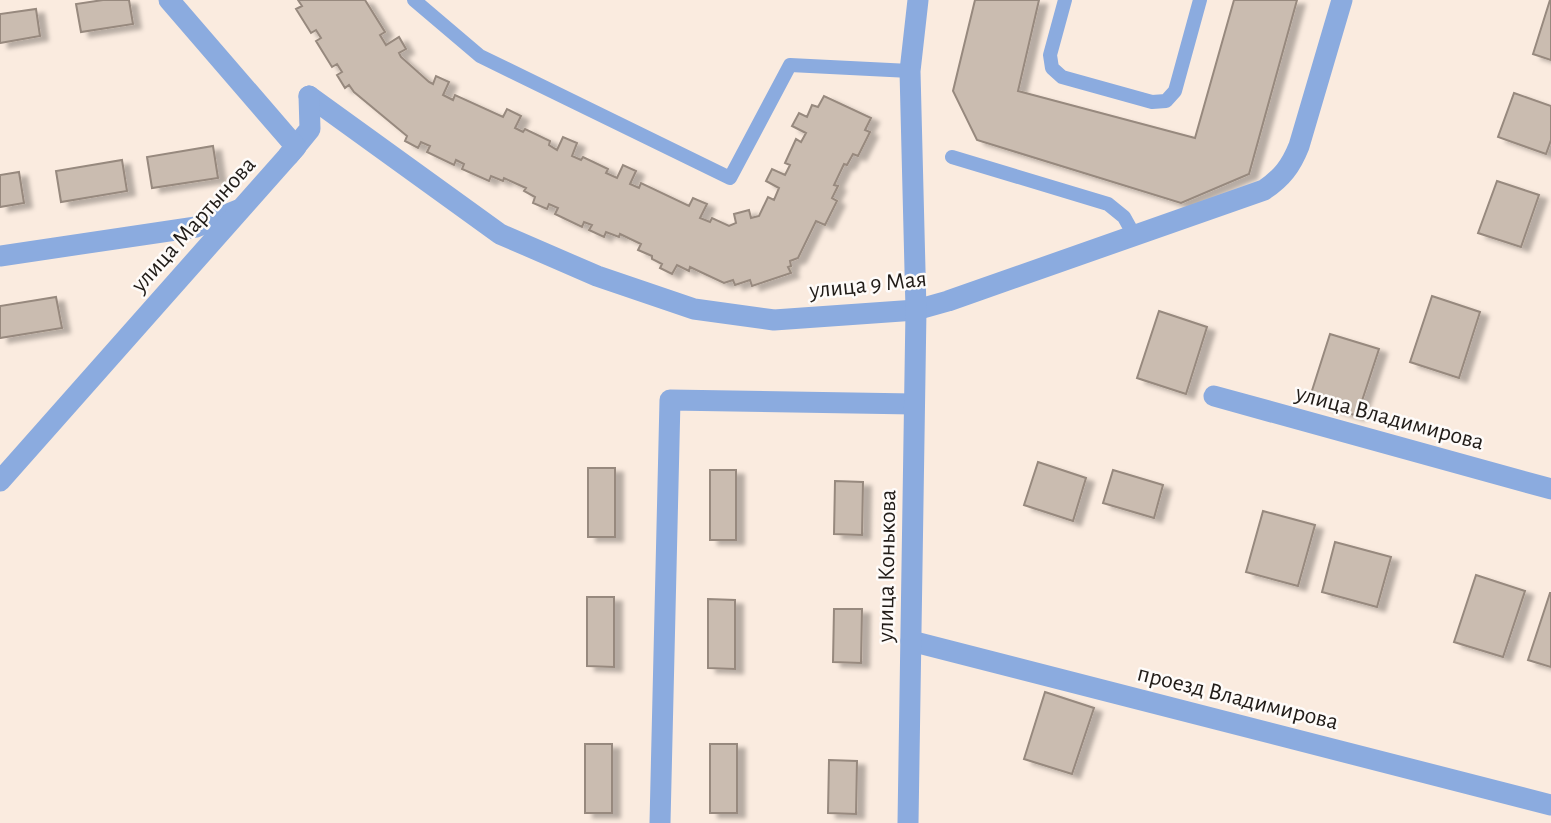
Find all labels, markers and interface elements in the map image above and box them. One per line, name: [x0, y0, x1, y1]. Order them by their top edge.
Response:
street label: улица Мартынова: [126, 152, 261, 298]
street label: улица 9 Мая: [807, 267, 928, 303]
street label: улица Владимирова: [1292, 381, 1487, 455]
street label: улица Конькова: [874, 490, 900, 644]
street label: проезд Владимирова: [1135, 661, 1341, 735]

